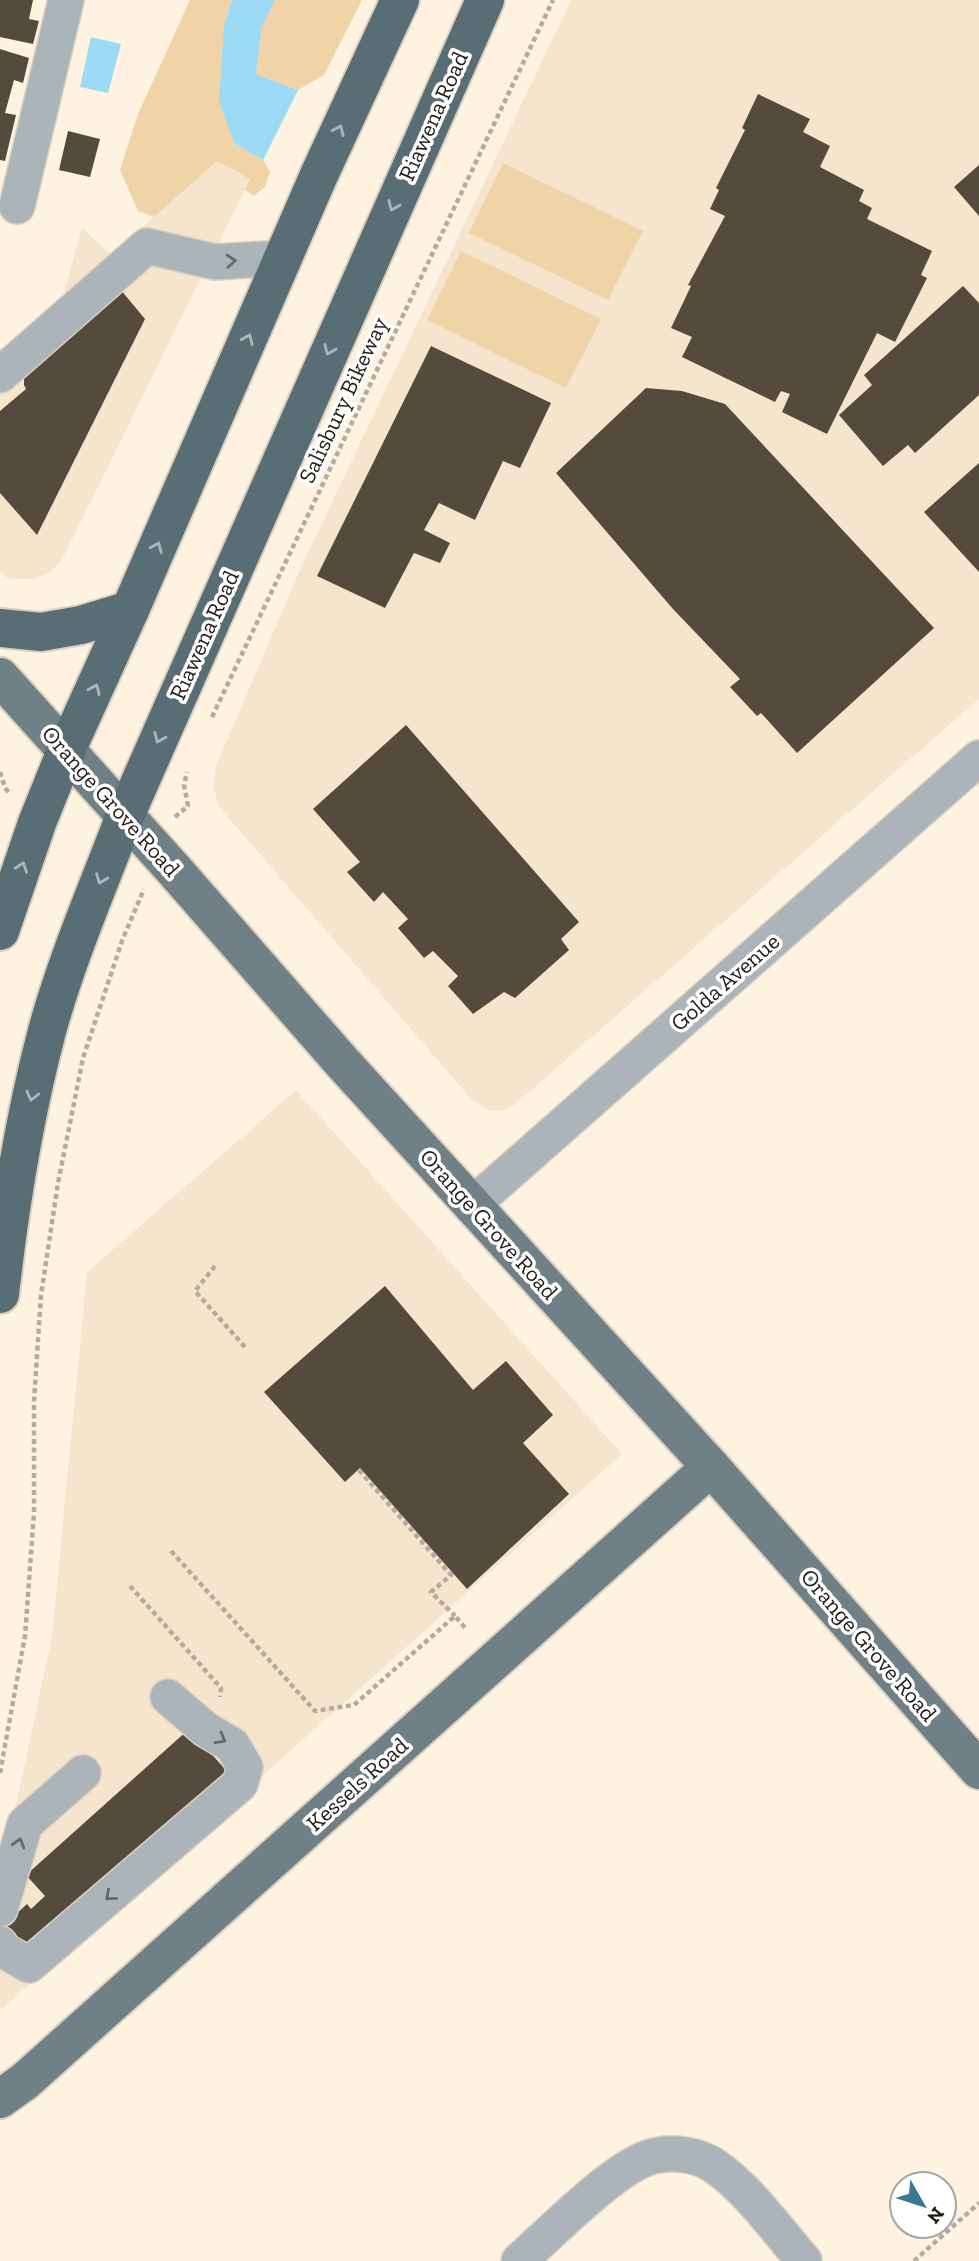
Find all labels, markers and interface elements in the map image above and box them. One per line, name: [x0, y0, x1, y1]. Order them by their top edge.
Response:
street label: Riawena Road: [392, 47, 474, 185]
one-way arrow: [331, 125, 345, 138]
one-way arrow: [387, 198, 401, 211]
one-way arrow: [226, 254, 237, 269]
street label: Salisbury Bikeway: [292, 312, 394, 487]
one-way arrow: [240, 334, 254, 346]
one-way arrow: [323, 343, 337, 356]
one-way arrow: [149, 542, 163, 554]
street label: Riawena Road: [163, 566, 245, 704]
one-way arrow: [87, 683, 101, 696]
street label: Orange Grove Road: [36, 720, 186, 882]
one-way arrow: [153, 731, 167, 743]
one-way arrow: [14, 861, 28, 873]
one-way arrow: [95, 873, 109, 885]
street label: Golda Avenue: [665, 927, 785, 1037]
one-way arrow: [26, 1090, 40, 1102]
street label: Orange Grove Road: [414, 1143, 564, 1305]
street label: Orange Grove Road: [795, 1563, 943, 1727]
one-way arrow: [214, 1731, 227, 1744]
street label: Kessels Road: [300, 1731, 414, 1837]
one-way arrow: [11, 1837, 26, 1849]
one-way arrow: [105, 1888, 118, 1900]
north arrow: [888, 2170, 958, 2240]
text: N: [922, 2203, 949, 2228]

